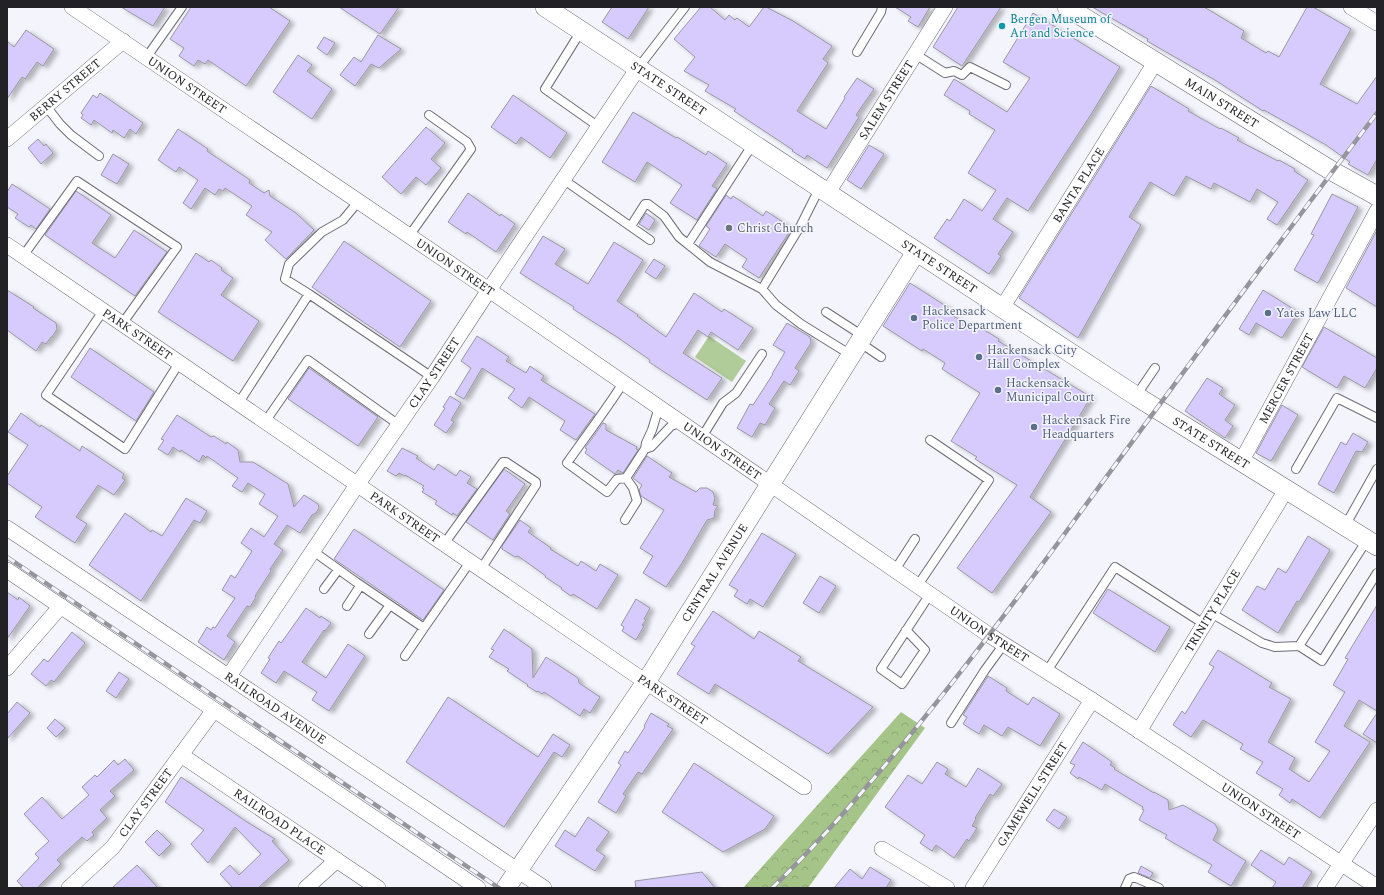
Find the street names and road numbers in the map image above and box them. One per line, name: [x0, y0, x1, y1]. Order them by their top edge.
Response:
street label: UNION STREET: [143, 52, 230, 119]
street label: BERRY STREET: [25, 54, 106, 126]
street label: STATE STREET: [626, 57, 710, 121]
street label: SALEM STREET: [854, 57, 919, 144]
street label: MAIN STREET: [1181, 73, 1262, 133]
street label: BANTA PLACE: [1048, 144, 1110, 227]
street label: UNION STREET: [411, 234, 498, 301]
street label: STATE STREET: [897, 235, 981, 299]
street label: PARK STREET: [98, 304, 176, 365]
street label: MERCER STREET: [1254, 330, 1319, 428]
street label: CLAY STREET: [404, 334, 465, 413]
street label: STATE STREET: [1169, 412, 1253, 474]
street label: UNION STREET: [678, 417, 765, 485]
street label: PARK STREET: [366, 487, 444, 548]
street label: CENTRAL AVENUE: [677, 520, 753, 626]
street label: TRINITY PLACE: [1180, 565, 1246, 656]
street label: UNION STREET: [945, 601, 1032, 668]
street label: RAILROAD AVENUE: [220, 667, 330, 749]
street label: PARK STREET: [633, 670, 711, 731]
street label: GAMEWELL STREET: [992, 738, 1073, 851]
street label: CLAY STREET: [114, 765, 178, 842]
street label: UNION STREET: [1217, 778, 1304, 844]
street label: RAILROAD PLACE: [229, 784, 329, 860]

